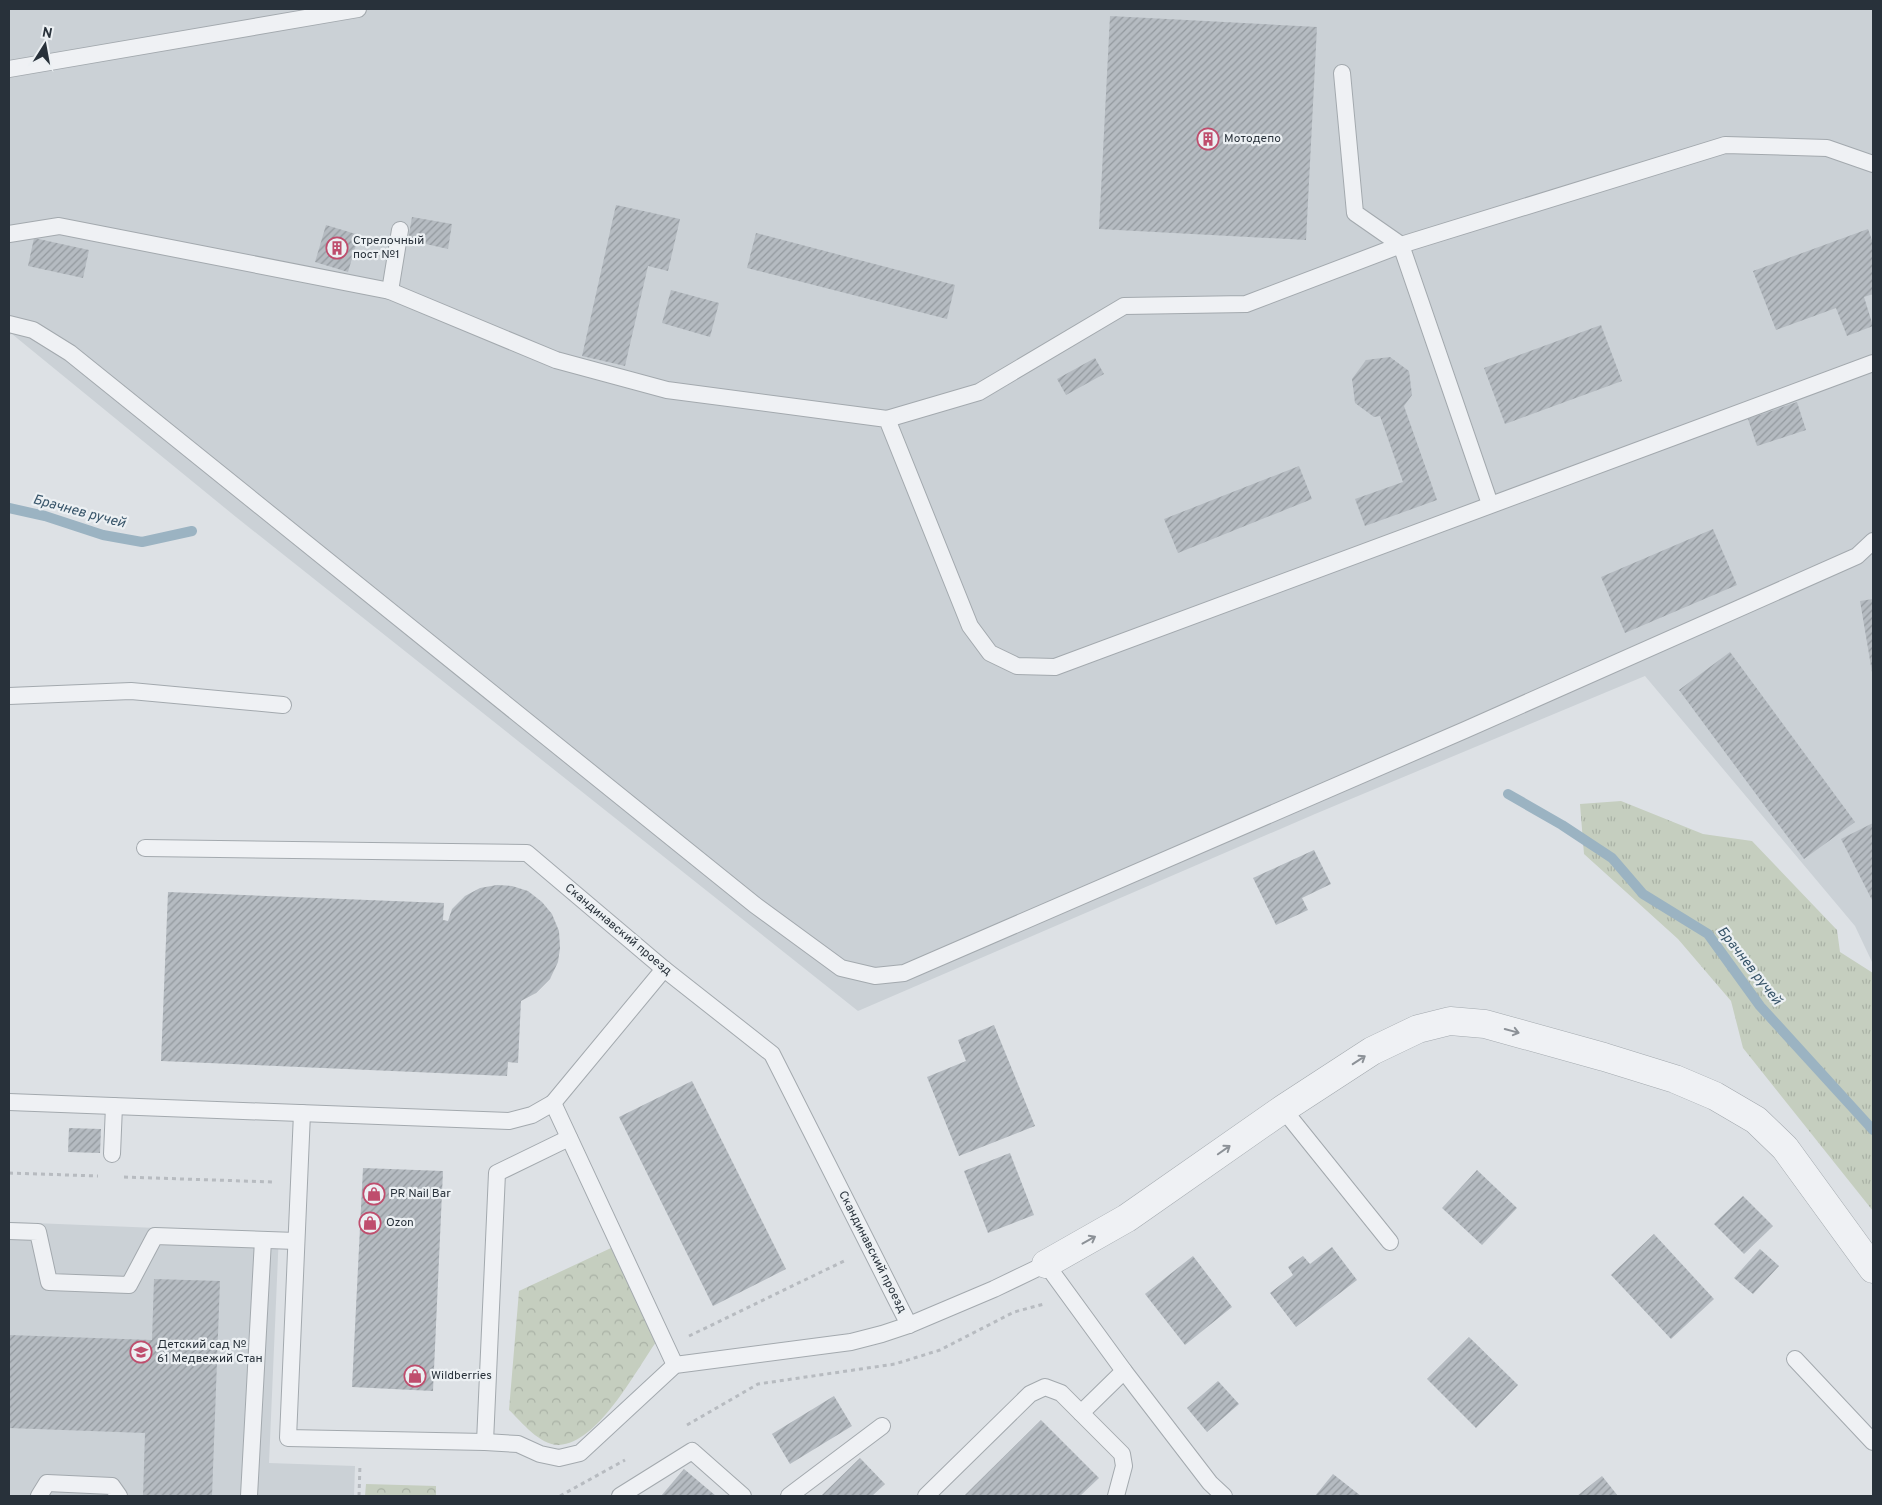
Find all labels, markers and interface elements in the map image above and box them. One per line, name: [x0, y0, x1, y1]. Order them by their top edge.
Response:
north arrow: [20, 20, 70, 70]
text: N: [41, 24, 54, 43]
building icon: Мотодепо: [1196, 127, 1220, 151]
place label: Мотодепо: [1224, 131, 1281, 147]
place label: Стрелочный пост №1: [353, 233, 424, 263]
building icon: Стрелочный пост №1: [325, 236, 349, 260]
water label: Брачнев ручей: [31, 491, 128, 533]
street label: Скандинавский проезд: [561, 880, 675, 980]
water label: Брачнев ручей: [1713, 923, 1786, 1009]
one-way arrow: [1504, 1027, 1520, 1037]
one-way arrow: [1352, 1054, 1366, 1064]
one-way arrow: [1217, 1145, 1231, 1155]
shop icon: PR Nail Bar: [362, 1182, 386, 1206]
place label: PR Nail Bar: [390, 1186, 451, 1202]
street label: Скандинавский проезд: [834, 1188, 910, 1316]
shop icon: Ozon: [358, 1211, 382, 1235]
place label: Ozon: [386, 1215, 414, 1231]
one-way arrow: [1081, 1234, 1095, 1244]
place label: Детский сад № 61 Медвежий Стан: [157, 1337, 263, 1367]
school or university icon: Детский сад № 61 Медвежий Стан: [129, 1340, 153, 1364]
shop icon: Wildberries: [403, 1364, 427, 1388]
place label: Wildberries: [431, 1368, 492, 1384]

